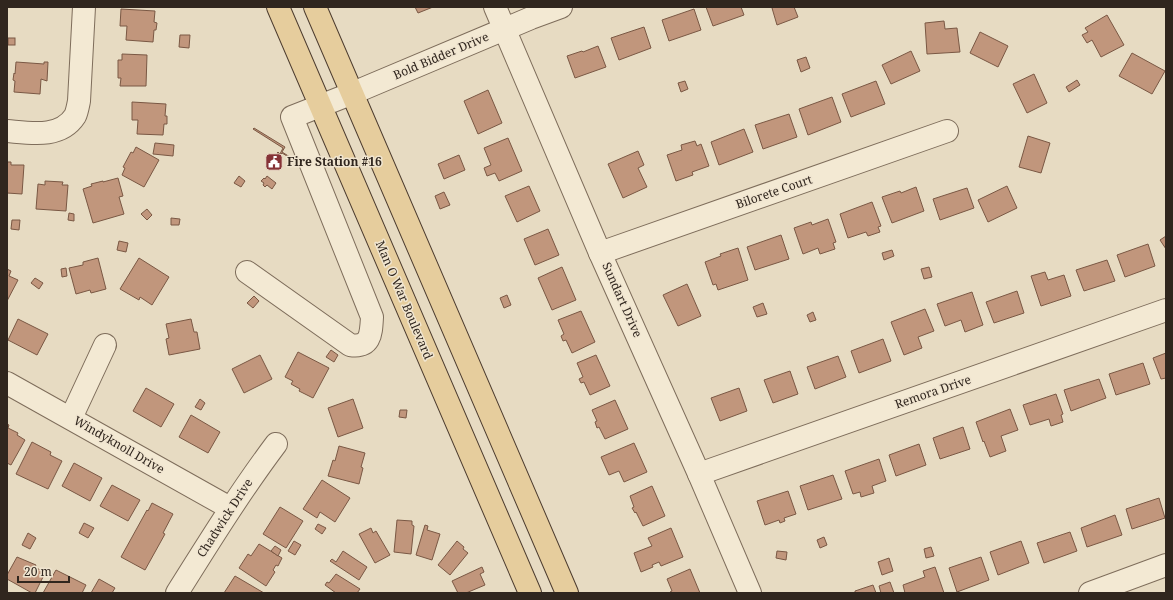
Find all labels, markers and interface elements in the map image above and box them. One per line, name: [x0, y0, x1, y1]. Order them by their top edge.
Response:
street label: Bold Bidder Drive: [390, 28, 491, 83]
public building icon: Fire Station #16: [264, 152, 284, 172]
place label: Fire Station #16: [287, 153, 382, 170]
street label: Bilorete Court: [733, 170, 814, 213]
street label: Man O War Boulevard: [372, 238, 437, 362]
street label: Sundart Drive: [598, 260, 647, 340]
street label: Remora Drive: [893, 371, 973, 412]
street label: Windyknoll Drive: [71, 412, 168, 477]
street label: Chadwick Drive: [193, 475, 256, 560]
scale bar: [18, 558, 69, 584]
text: 20 m: [24, 563, 52, 580]

